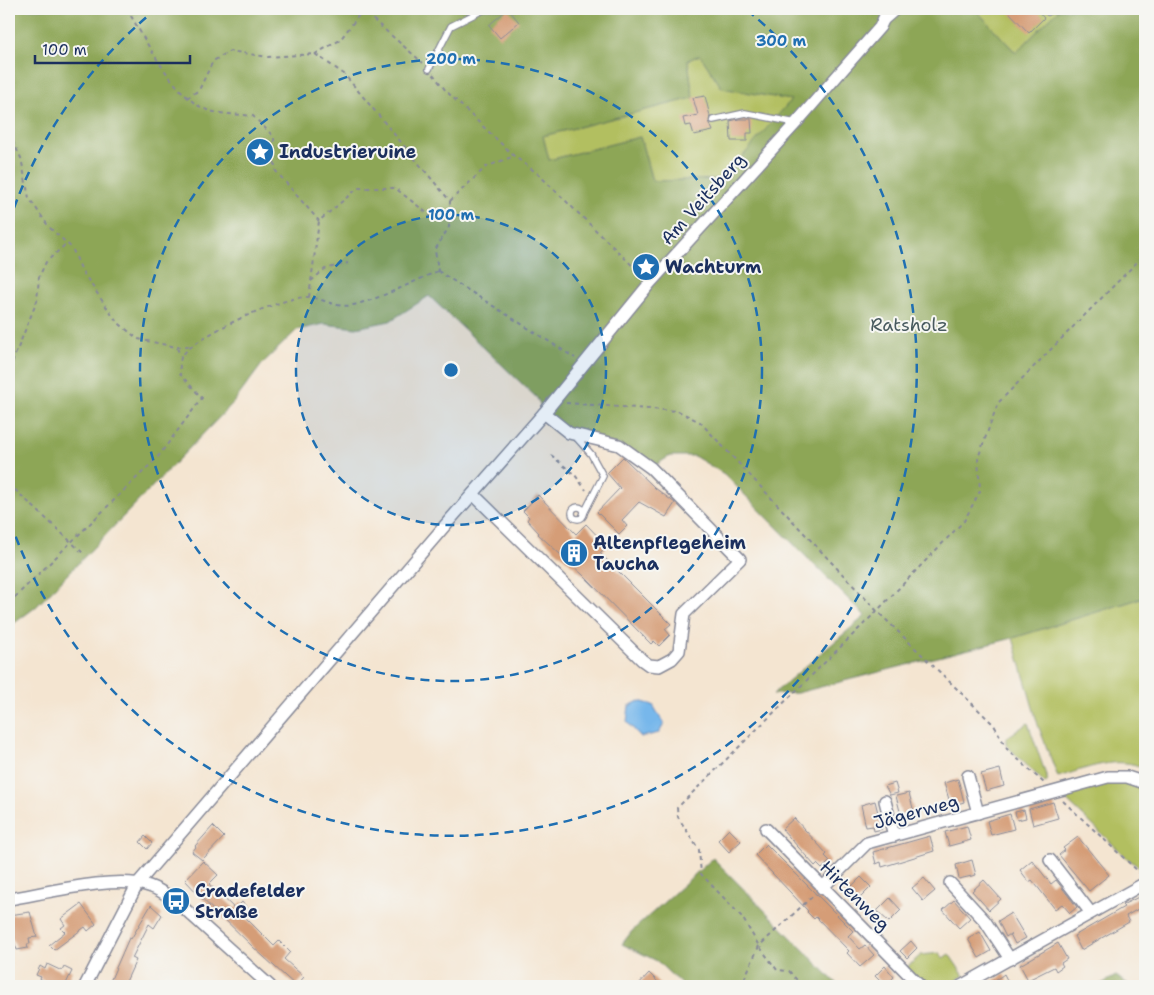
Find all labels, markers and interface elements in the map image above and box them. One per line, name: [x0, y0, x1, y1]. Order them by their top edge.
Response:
text: 300 m: [756, 31, 806, 51]
scale bar: [35, 32, 190, 64]
text: 100 m: [42, 40, 87, 60]
text: 200 m: [426, 49, 476, 69]
place icon: Industrieruine: [245, 137, 275, 167]
place label: Industrieruine: [279, 140, 417, 164]
street label: Am Veitsberg: [655, 148, 751, 250]
text: 100 m: [428, 205, 474, 225]
place icon: Wachturm: [631, 252, 661, 282]
place label: Wachturm: [665, 255, 762, 279]
park label: Ratsholz: [870, 313, 948, 337]
centre of rings: [442, 361, 460, 379]
place label: Altenpflegeheim Taucha: [593, 531, 747, 576]
building icon: Altenpflegeheim Taucha: [559, 538, 589, 568]
street label: Jägerweg: [871, 789, 961, 835]
street label: Hirtenweg: [815, 856, 895, 936]
place label: Cradefelder Straße: [195, 879, 305, 924]
bus stop icon: Cradefelder Straße: [161, 886, 191, 916]

